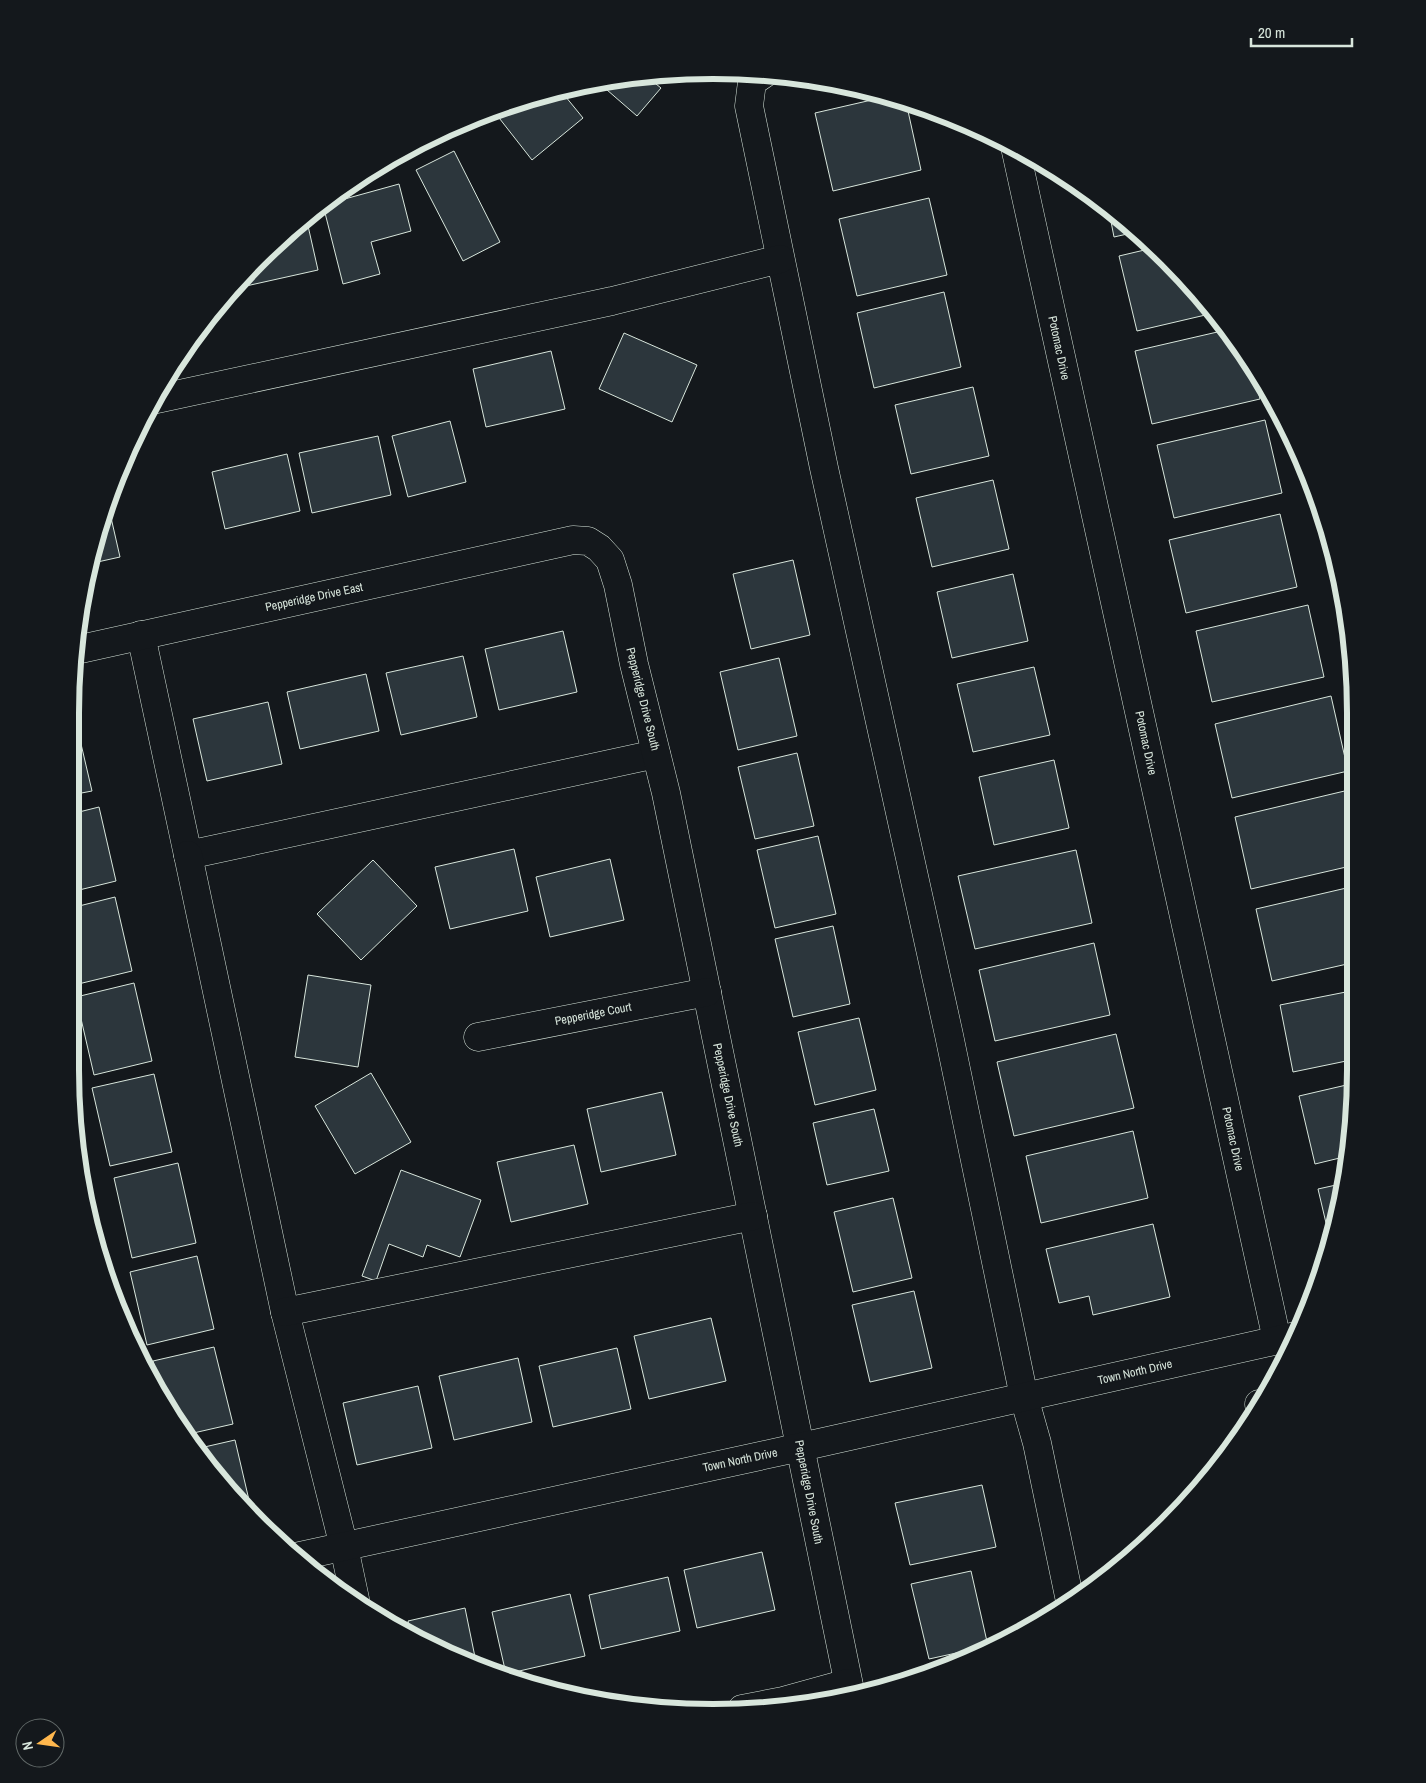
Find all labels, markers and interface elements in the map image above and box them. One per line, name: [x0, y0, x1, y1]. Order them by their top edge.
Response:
scale bar: [1251, 15, 1352, 47]
text: 20 m: [1258, 22, 1285, 43]
street label: Potomac Drive: [1044, 315, 1074, 381]
street label: Pepperidge Drive East: [264, 579, 365, 615]
street label: Pepperidge Drive South: [622, 646, 664, 752]
street label: Potomac Drive: [1131, 710, 1161, 776]
street label: Pepperidge Court: [553, 999, 633, 1029]
street label: Pepperidge Drive South: [709, 1042, 747, 1148]
street label: Potomac Drive: [1218, 1106, 1248, 1172]
street label: Town North Drive: [1096, 1356, 1174, 1388]
street label: Pepperidge Drive South: [791, 1439, 827, 1545]
street label: Town North Drive: [701, 1444, 779, 1476]
north arrow: [15, 1718, 65, 1768]
text: N: [18, 1740, 37, 1752]

